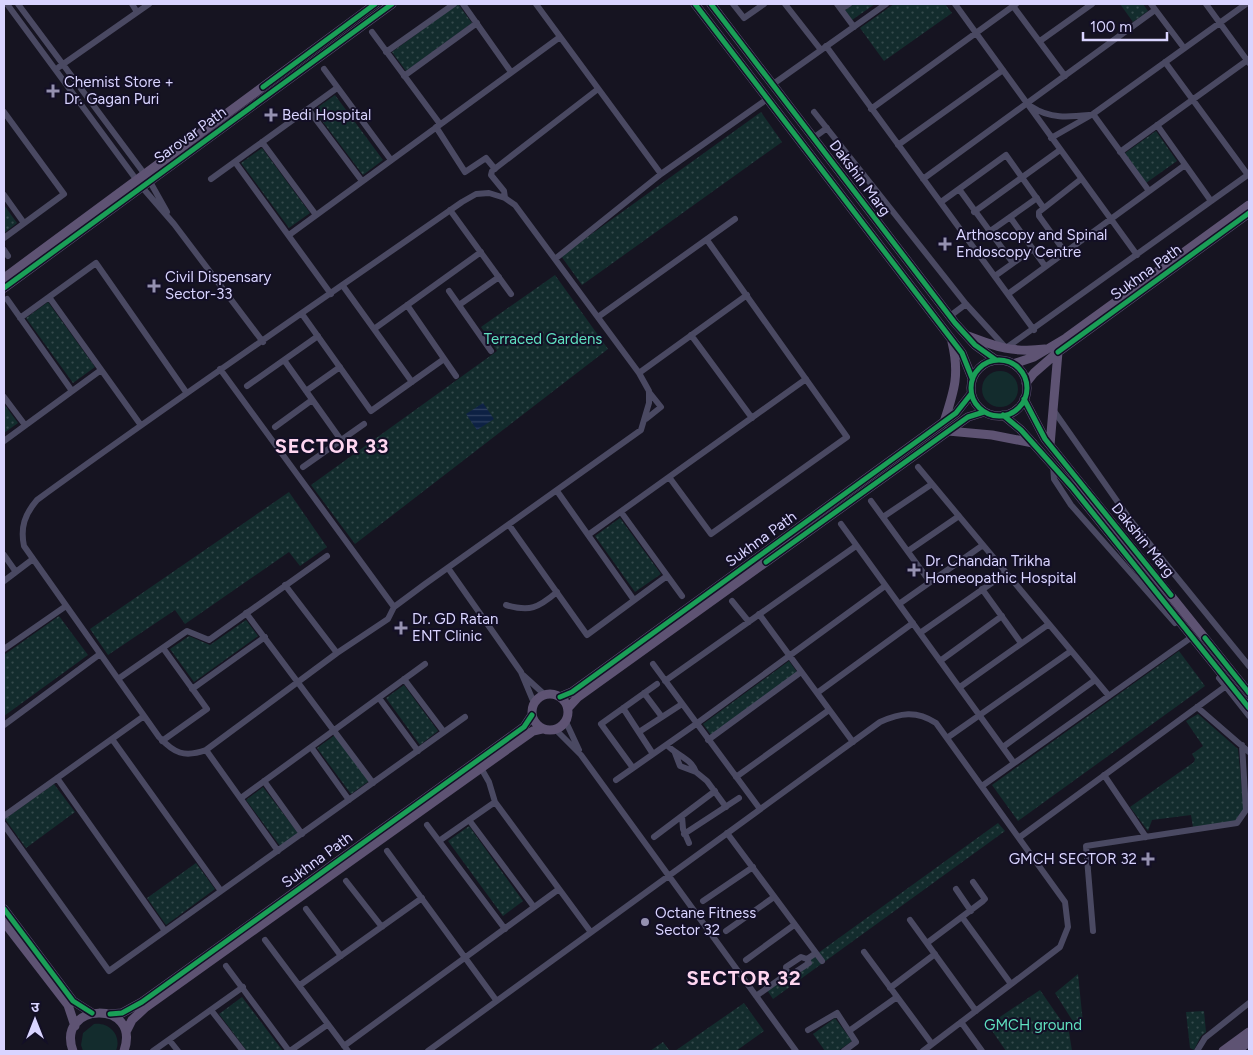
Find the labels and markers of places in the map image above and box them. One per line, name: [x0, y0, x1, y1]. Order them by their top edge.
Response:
place label: Chemist Store + Dr. Gagan Puri: [64, 73, 174, 108]
marker: Chemist Store + Dr. Gagan Puri: [46, 84, 60, 98]
place label: Bedi Hospital: [282, 106, 371, 124]
marker: Bedi Hospital: [264, 108, 278, 122]
place label: Arthoscopy and Spinal Endoscopy Centre: [956, 226, 1107, 261]
marker: Arthoscopy and Spinal Endoscopy Centre: [938, 237, 952, 251]
place label: Civil Dispensary Sector-33: [165, 268, 272, 303]
marker: Civil Dispensary Sector-33: [147, 279, 161, 293]
place label: Dr. Chandan Trikha Homeopathic Hospital: [925, 552, 1076, 587]
marker: Dr. Chandan Trikha Homeopathic Hospital: [907, 563, 921, 577]
place label: Dr. GD Ratan ENT Clinic: [412, 610, 498, 645]
marker: Dr. GD Ratan ENT Clinic: [394, 621, 408, 635]
place label: GMCH SECTOR 32: [1009, 850, 1137, 868]
marker: GMCH SECTOR 32: [1141, 852, 1155, 866]
place label: Octane Fitness Sector 32: [655, 904, 756, 939]
marker: Octane Fitness Sector 32: [639, 916, 651, 928]

